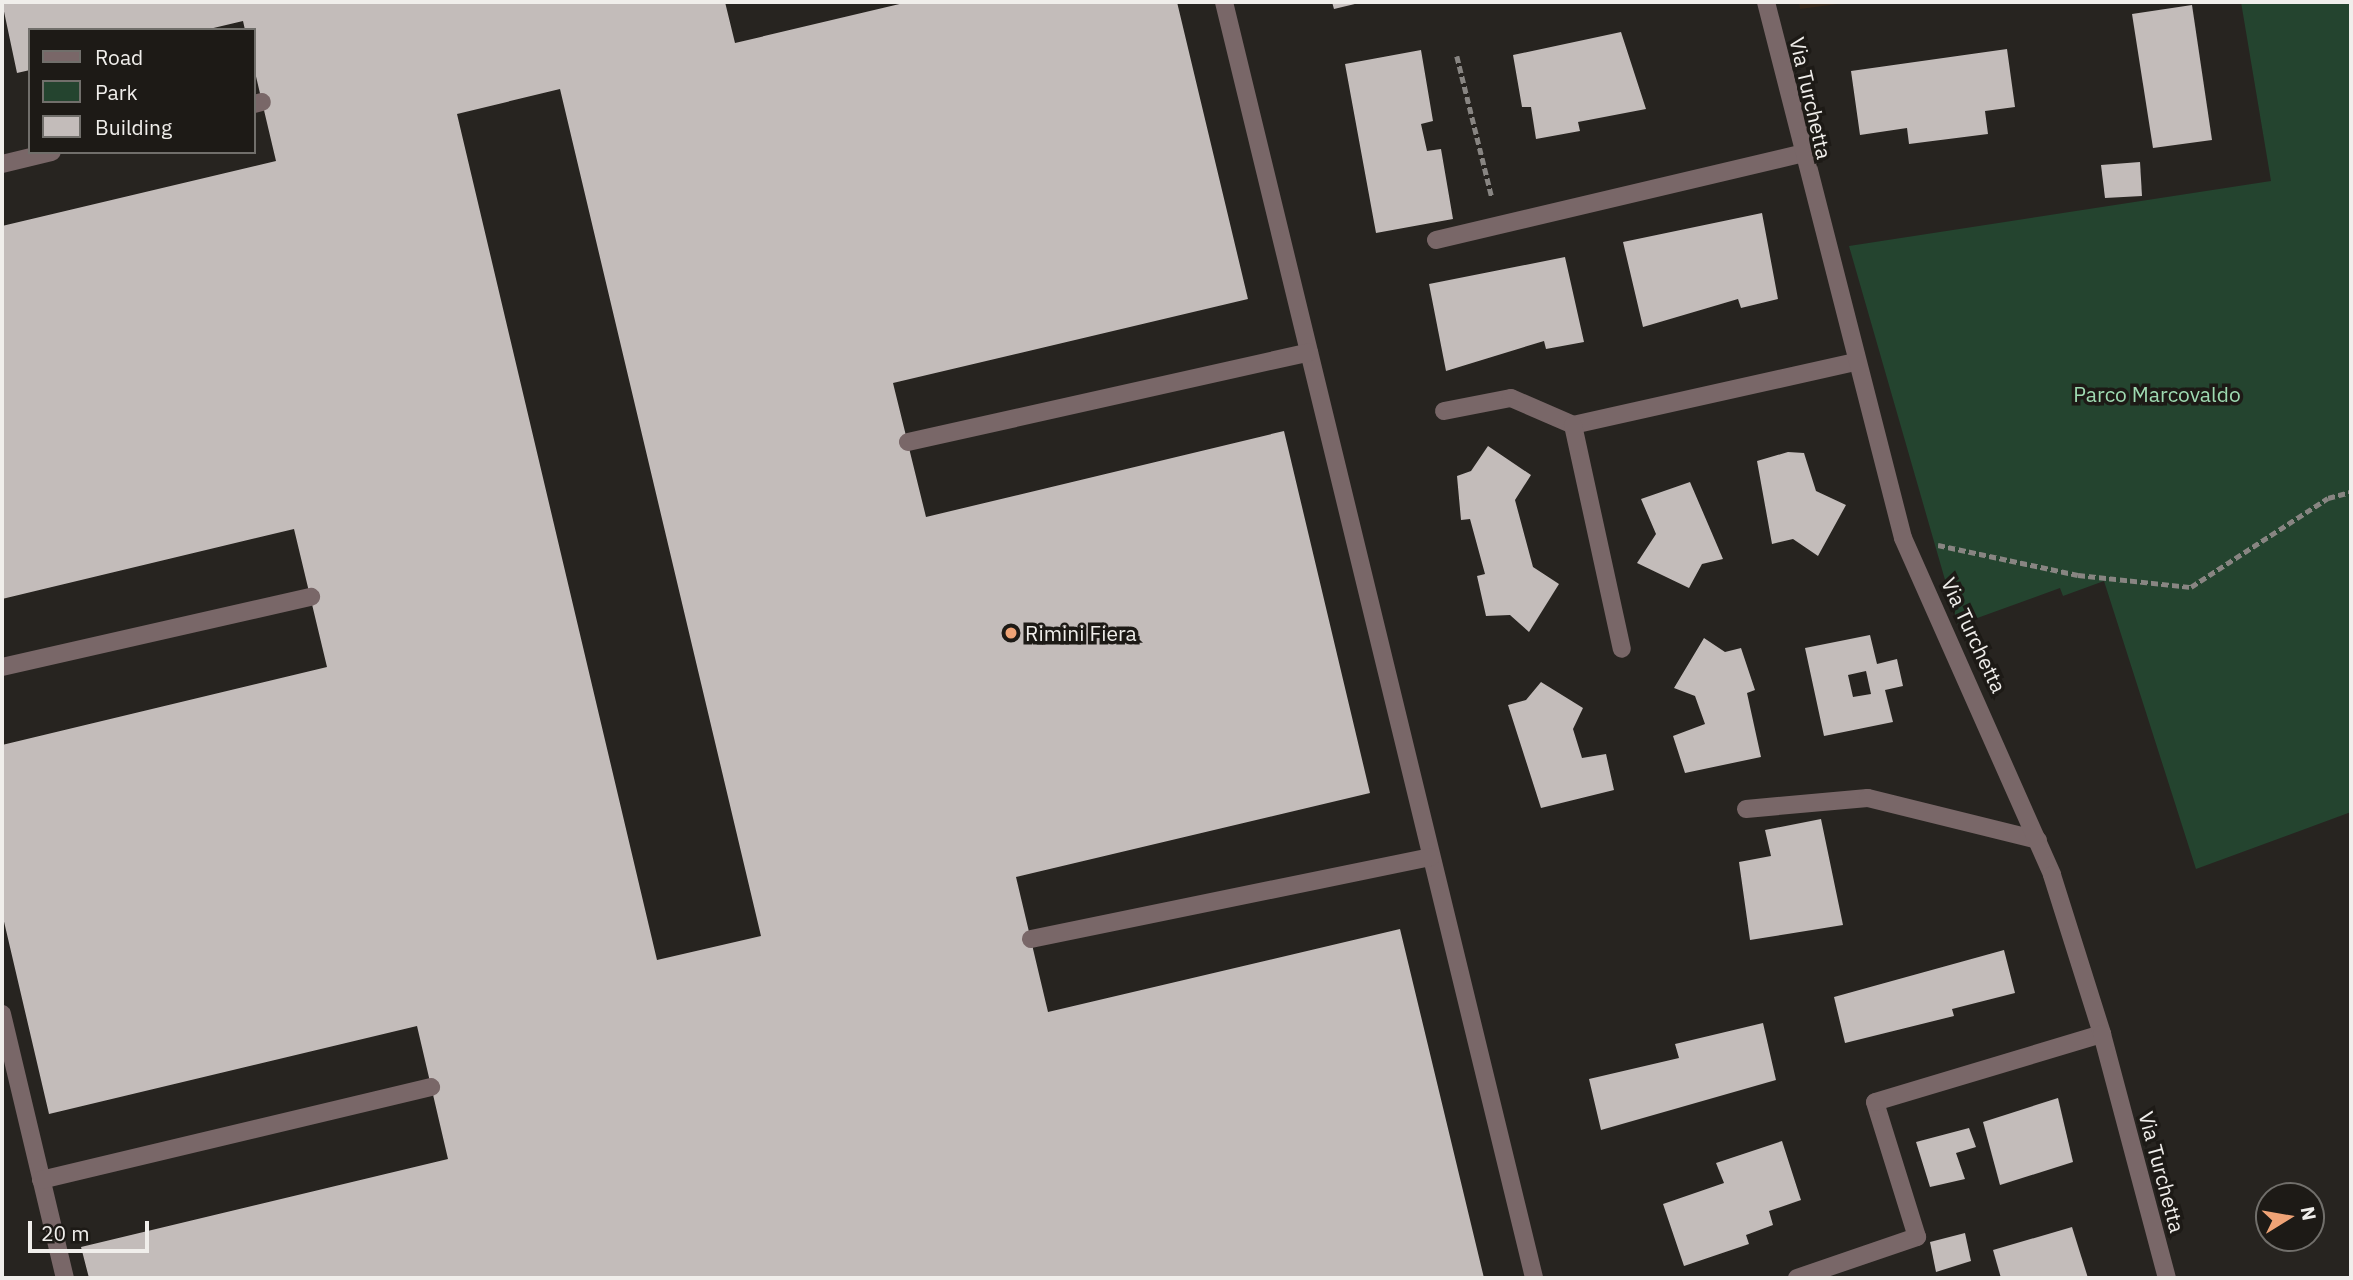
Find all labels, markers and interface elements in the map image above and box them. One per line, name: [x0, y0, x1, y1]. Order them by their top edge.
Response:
legend: [28, 28, 256, 154]
street label: Via Turchetta: [1785, 35, 1837, 161]
text: Road: [95, 43, 143, 71]
text: Park: [95, 78, 138, 106]
text: Building: [95, 113, 172, 141]
park label: Parco Marcovaldo: [2073, 381, 2241, 407]
street label: Via Turchetta: [1936, 573, 2012, 697]
place label: Rimini Fiera: [1025, 620, 1137, 646]
marker: Rimini Fiera: [1003, 625, 1019, 641]
street label: Via Turchetta: [2134, 1109, 2190, 1235]
north arrow: [2255, 1182, 2325, 1252]
text: N: [2296, 1204, 2322, 1222]
scale bar: [32, 1206, 152, 1250]
text: 20 m: [41, 1219, 90, 1247]

